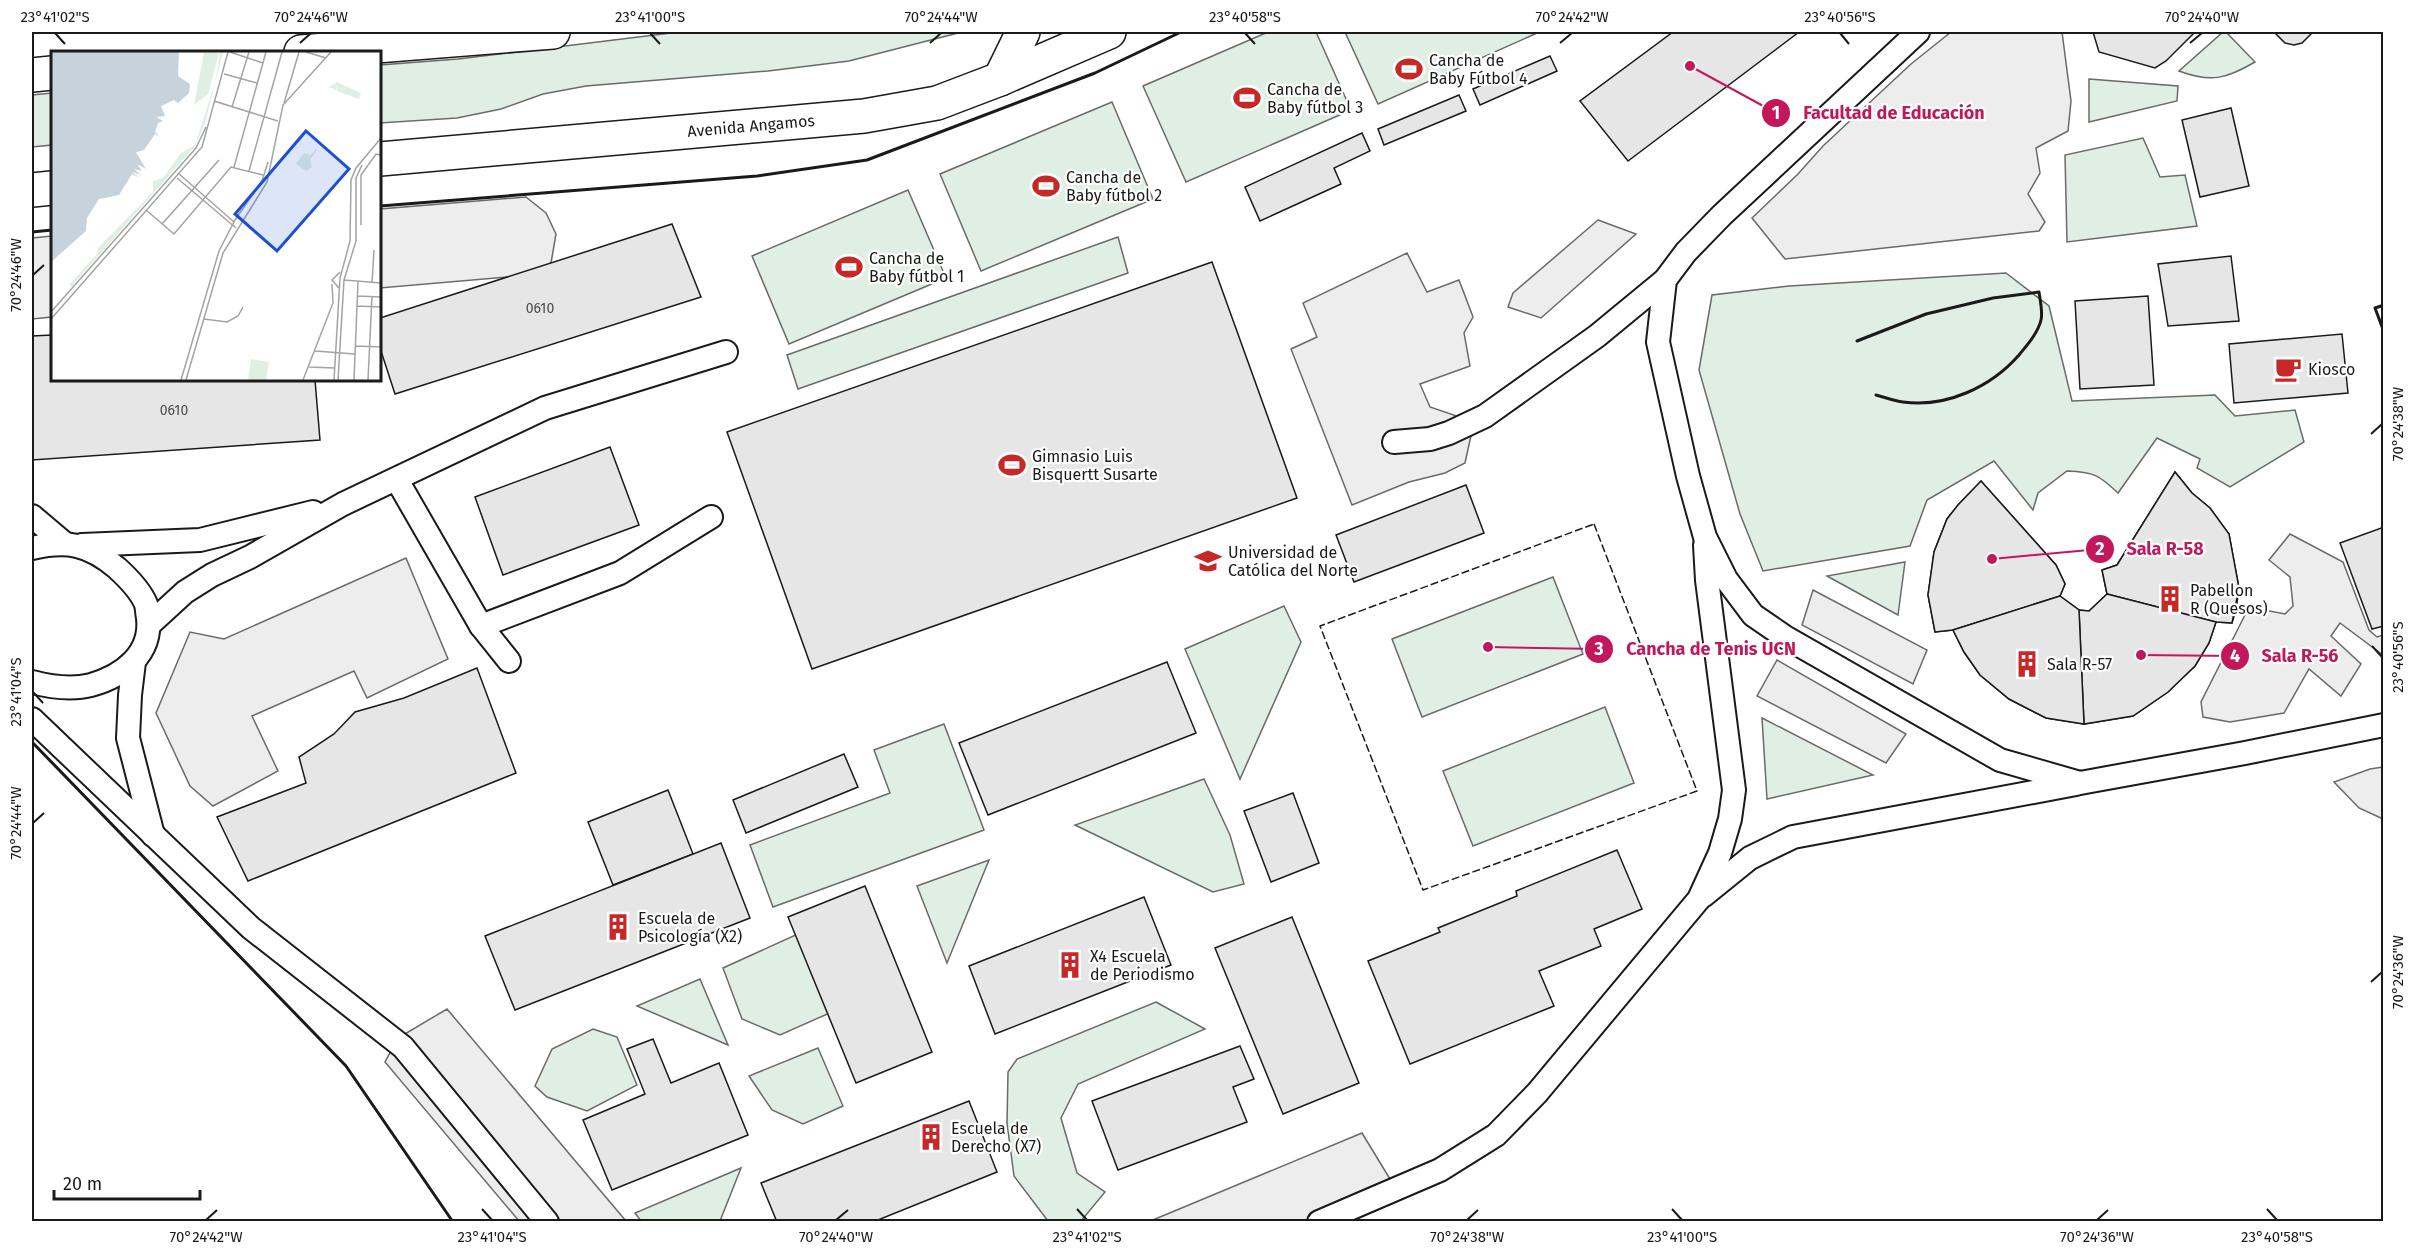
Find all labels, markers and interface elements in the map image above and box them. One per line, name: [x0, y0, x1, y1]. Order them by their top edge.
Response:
text: 23°41'02"S: [20, 8, 90, 26]
text: 70°24'46"W: [274, 8, 348, 26]
text: 23°41'00"S: [615, 8, 685, 26]
text: 70°24'44"W: [904, 8, 978, 26]
text: 23°40'58"S: [1209, 8, 1281, 26]
text: 70°24'42"W: [1535, 8, 1609, 26]
text: 23°40'56"S: [1804, 8, 1876, 26]
text: 70°24'40"W: [2165, 8, 2240, 26]
inset map: [51, 51, 381, 381]
place label: Cancha de Baby Fútbol 4: [1429, 51, 1528, 88]
sports icon: Cancha de Baby Fútbol 4: [1394, 54, 1424, 84]
place label: Cancha de Baby fútbol 3: [1267, 80, 1363, 117]
sports icon: Cancha de Baby fútbol 3: [1232, 83, 1262, 113]
callout: Facultad de Educación: [1761, 95, 1997, 131]
text: 1: [1772, 102, 1780, 124]
text: Facultad de Educación: [1803, 102, 1985, 124]
street label: Avenida Angamos: [686, 111, 816, 141]
place label: Cancha de Baby fútbol 2: [1066, 168, 1162, 205]
sports icon: Cancha de Baby fútbol 2: [1031, 171, 1061, 201]
text: 70°24'46"W: [7, 238, 25, 312]
place label: Cancha de Baby fútbol 1: [869, 249, 964, 286]
sports icon: Cancha de Baby fútbol 1: [834, 252, 864, 282]
house number: 0610: [526, 300, 554, 317]
cafe icon: Kiosco: [2273, 354, 2303, 384]
place label: Kiosco: [2308, 360, 2355, 379]
text: 70°24'38"W: [2389, 386, 2407, 461]
house number: 0610: [160, 402, 188, 419]
place label: Gimnasio Luis Bisquertt Susarte: [1032, 447, 1158, 484]
sports icon: Gimnasio Luis Bisquertt Susarte: [997, 450, 1027, 480]
callout: Sala R-58: [2085, 531, 2216, 567]
text: 2: [2095, 538, 2105, 560]
text: Sala R-58: [2126, 538, 2204, 560]
place label: Universidad de Católica del Norte: [1228, 543, 1358, 580]
school or university icon: Universidad de Católica del Norte: [1193, 546, 1223, 576]
place label: Pabellon R (Quesos): [2190, 581, 2268, 618]
building icon: Pabellon R (Quesos): [2155, 584, 2185, 614]
text: 23°40'56"S: [2389, 621, 2407, 693]
callout: Cancha de Tenis UCN: [1584, 631, 1808, 667]
text: 3: [1593, 638, 1604, 660]
text: Cancha de Tenis UCN: [1626, 638, 1796, 660]
callout: Sala R-56: [2220, 638, 2351, 674]
text: 4: [2230, 645, 2240, 667]
text: Sala R-56: [2262, 645, 2338, 667]
building icon: Sala R-57: [2012, 649, 2042, 679]
place label: Sala R-57: [2047, 655, 2112, 674]
text: 23°41'04"S: [7, 657, 25, 727]
text: 70°24'44"W: [7, 786, 25, 860]
place label: Escuela de Psicología (X2): [638, 909, 742, 946]
building icon: Escuela de Psicología (X2): [603, 912, 633, 942]
text: 70°24'36"W: [2389, 935, 2407, 1009]
place label: X4 Escuela de Periodismo: [1090, 947, 1195, 984]
building icon: X4 Escuela de Periodismo: [1055, 950, 1085, 980]
place label: Escuela de Derecho (X7): [951, 1119, 1041, 1156]
building icon: Escuela de Derecho (X7): [916, 1122, 946, 1152]
scale bar: [54, 1163, 200, 1201]
text: 20 m: [63, 1173, 102, 1195]
text: 70°24'42"W: [169, 1228, 243, 1246]
text: 23°41'04"S: [457, 1228, 527, 1246]
text: 70°24'40"W: [799, 1228, 874, 1246]
text: 23°41'02"S: [1052, 1228, 1122, 1246]
text: 70°24'38"W: [1430, 1228, 1505, 1246]
text: 23°41'00"S: [1647, 1228, 1717, 1246]
text: 70°24'36"W: [2060, 1228, 2134, 1246]
text: 23°40'58"S: [2241, 1228, 2313, 1246]

